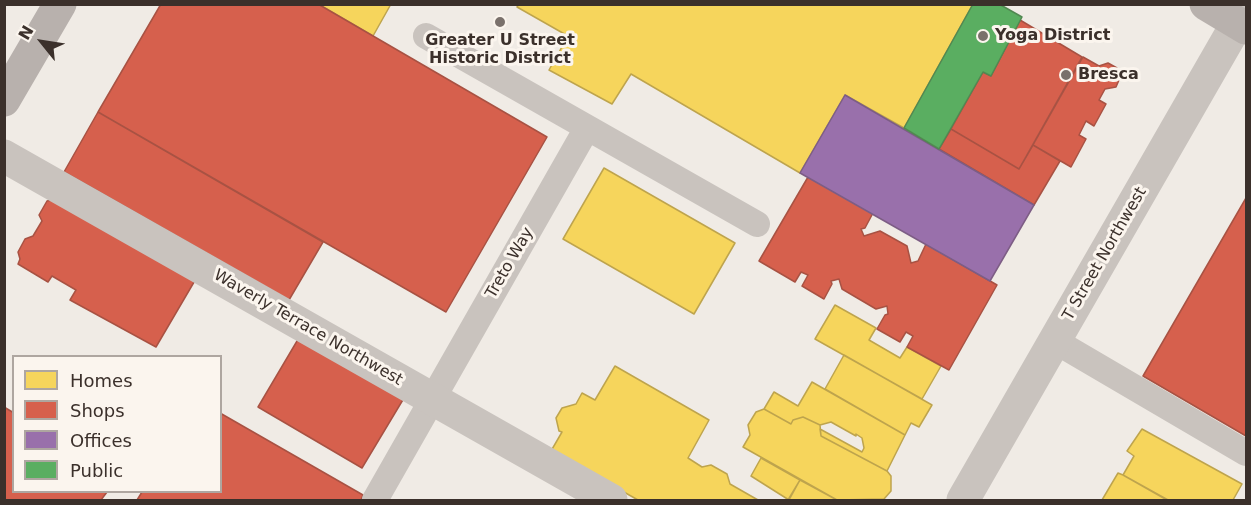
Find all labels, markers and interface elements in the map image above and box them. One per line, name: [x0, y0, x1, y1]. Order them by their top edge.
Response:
north arrow: [12, 12, 72, 72]
marker: Greater U Street Historic District: [493, 15, 507, 29]
text: N: [14, 22, 38, 43]
place label: Yoga District: [995, 26, 1110, 46]
marker: Yoga District: [976, 29, 990, 43]
place label: Greater U Street Historic District: [425, 31, 575, 69]
place label: Bresca: [1078, 65, 1139, 85]
marker: Bresca: [1059, 68, 1073, 82]
street label: T Street Northwest: [1059, 184, 1151, 324]
street label: Treto Way: [482, 224, 538, 302]
street label: Waverly Terrace Northwest: [210, 266, 406, 390]
legend: [12, 355, 222, 493]
text: Homes: [70, 370, 133, 391]
text: Shops: [70, 400, 125, 421]
text: Offices: [70, 430, 132, 451]
text: Public: [70, 460, 123, 481]

